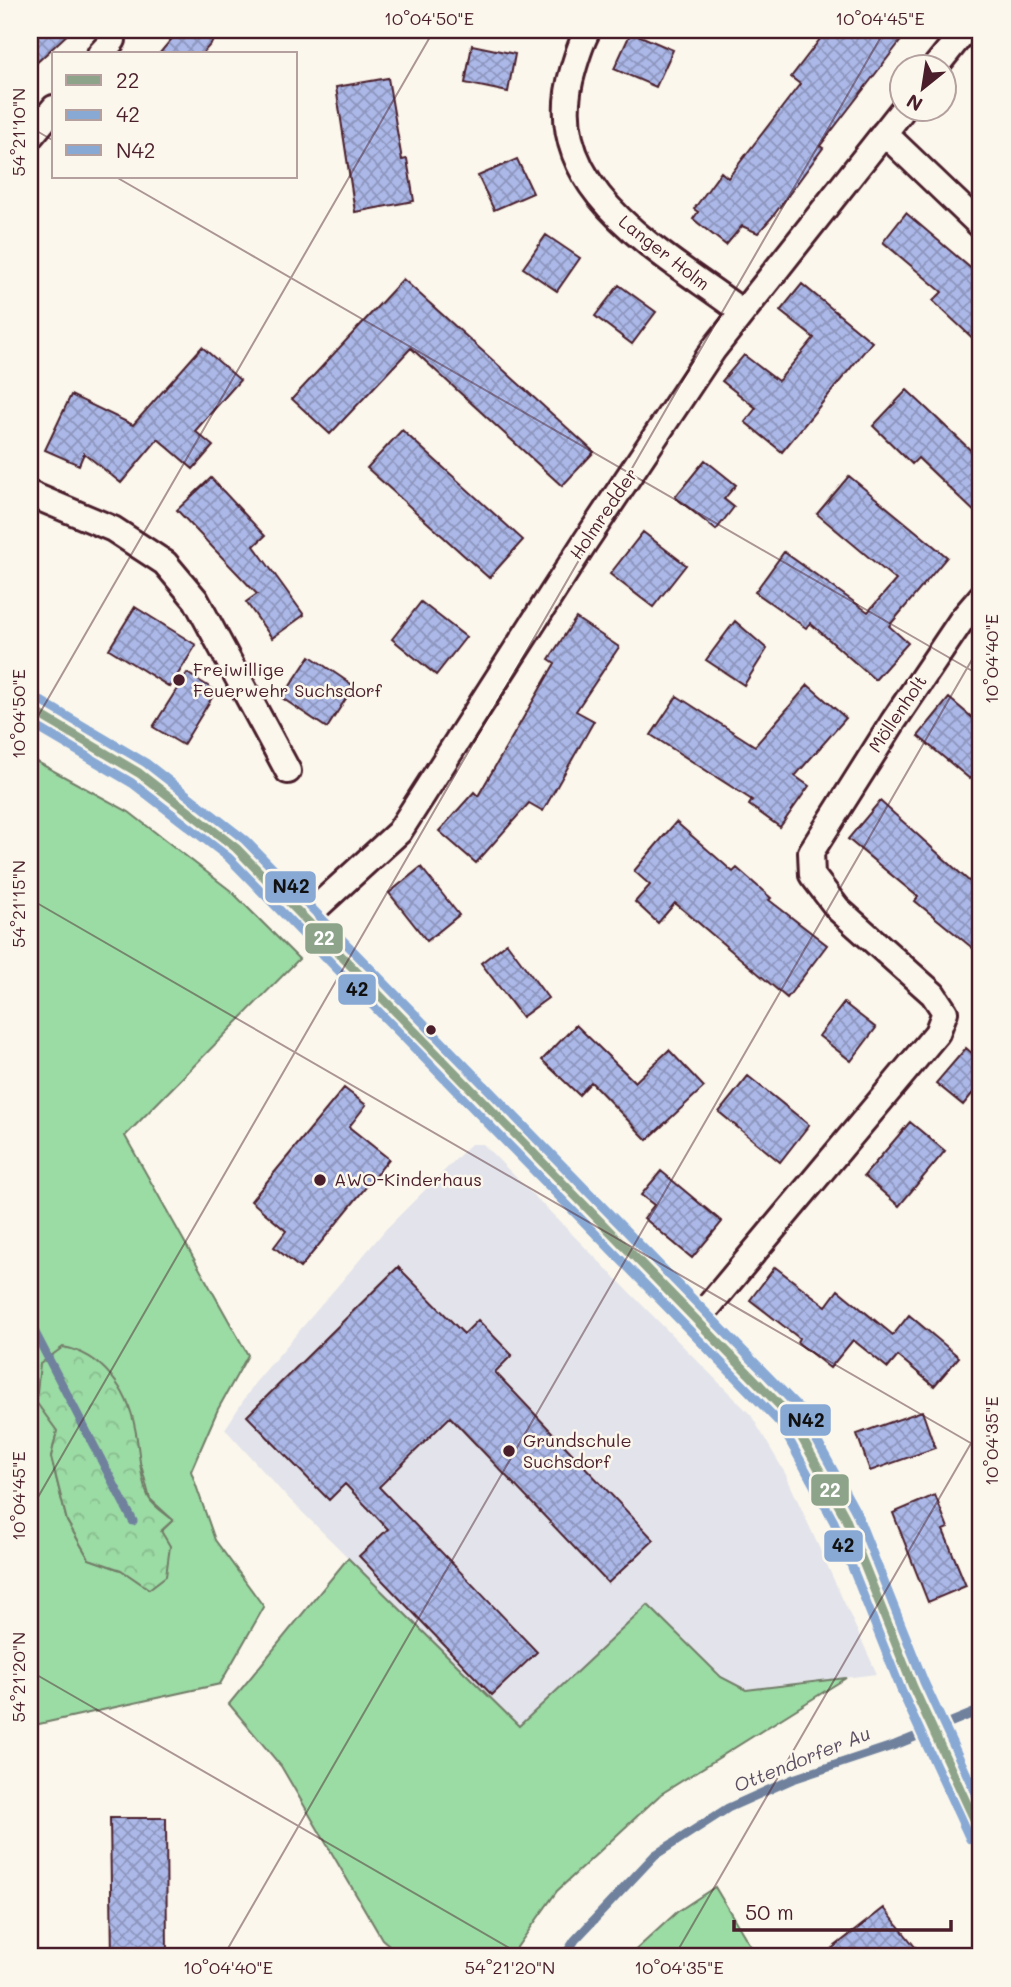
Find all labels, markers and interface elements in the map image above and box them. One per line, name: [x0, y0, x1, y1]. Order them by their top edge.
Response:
text: 10°04'50"E: [384, 6, 474, 30]
text: 10°04'45"E: [835, 6, 925, 30]
legend: [52, 52, 298, 178]
north arrow: [888, 52, 958, 122]
text: 22: [116, 66, 139, 93]
text: 54°21'10"N: [6, 88, 30, 176]
text: N: [902, 89, 927, 118]
text: 42: [116, 100, 140, 127]
text: N42: [116, 136, 156, 163]
street label: Langer Holm: [614, 209, 715, 295]
street label: Holmredder: [564, 463, 643, 564]
text: 10°04'40"E: [979, 614, 1003, 704]
place label: Freiwillige Feuerwehr Suchsdorf: [193, 657, 383, 702]
text: 10°04'50"E: [6, 669, 30, 759]
street label: Möllenholt: [862, 670, 932, 757]
marker: Freiwillige Feuerwehr Suchsdorf: [171, 672, 187, 688]
text: 54°21'15"N: [6, 860, 30, 948]
line badge: N42: [264, 870, 317, 904]
text: N42: [272, 873, 310, 898]
line badge: 22: [304, 922, 344, 955]
text: 22: [313, 925, 335, 950]
line badge: 42: [337, 973, 377, 1006]
text: 42: [346, 976, 368, 1001]
unlabelled marker: [424, 1023, 438, 1037]
place label: AWO-Kinderhaus: [334, 1167, 482, 1191]
marker: AWO-Kinderhaus: [312, 1172, 328, 1188]
text: 10°04'35"E: [979, 1396, 1003, 1486]
line badge: N42: [779, 1403, 832, 1437]
text: N42: [787, 1407, 825, 1432]
place label: Grundschule Suchsdorf: [523, 1428, 632, 1473]
marker: Grundschule Suchsdorf: [501, 1443, 517, 1459]
text: 10°04'45"E: [6, 1451, 30, 1541]
line badge: 22: [810, 1473, 850, 1507]
text: 22: [819, 1477, 841, 1502]
line badge: 42: [823, 1529, 864, 1563]
text: 42: [832, 1532, 854, 1557]
text: 54°21'20"N: [6, 1632, 30, 1722]
water label: Ottendorfer Au: [730, 1720, 874, 1797]
scale bar: [734, 1889, 951, 1933]
text: 50 m: [745, 1898, 794, 1925]
text: 10°04'40"E: [183, 1955, 273, 1979]
text: 54°21'20"N: [465, 1955, 555, 1979]
text: 10°04'35"E: [634, 1955, 724, 1979]

